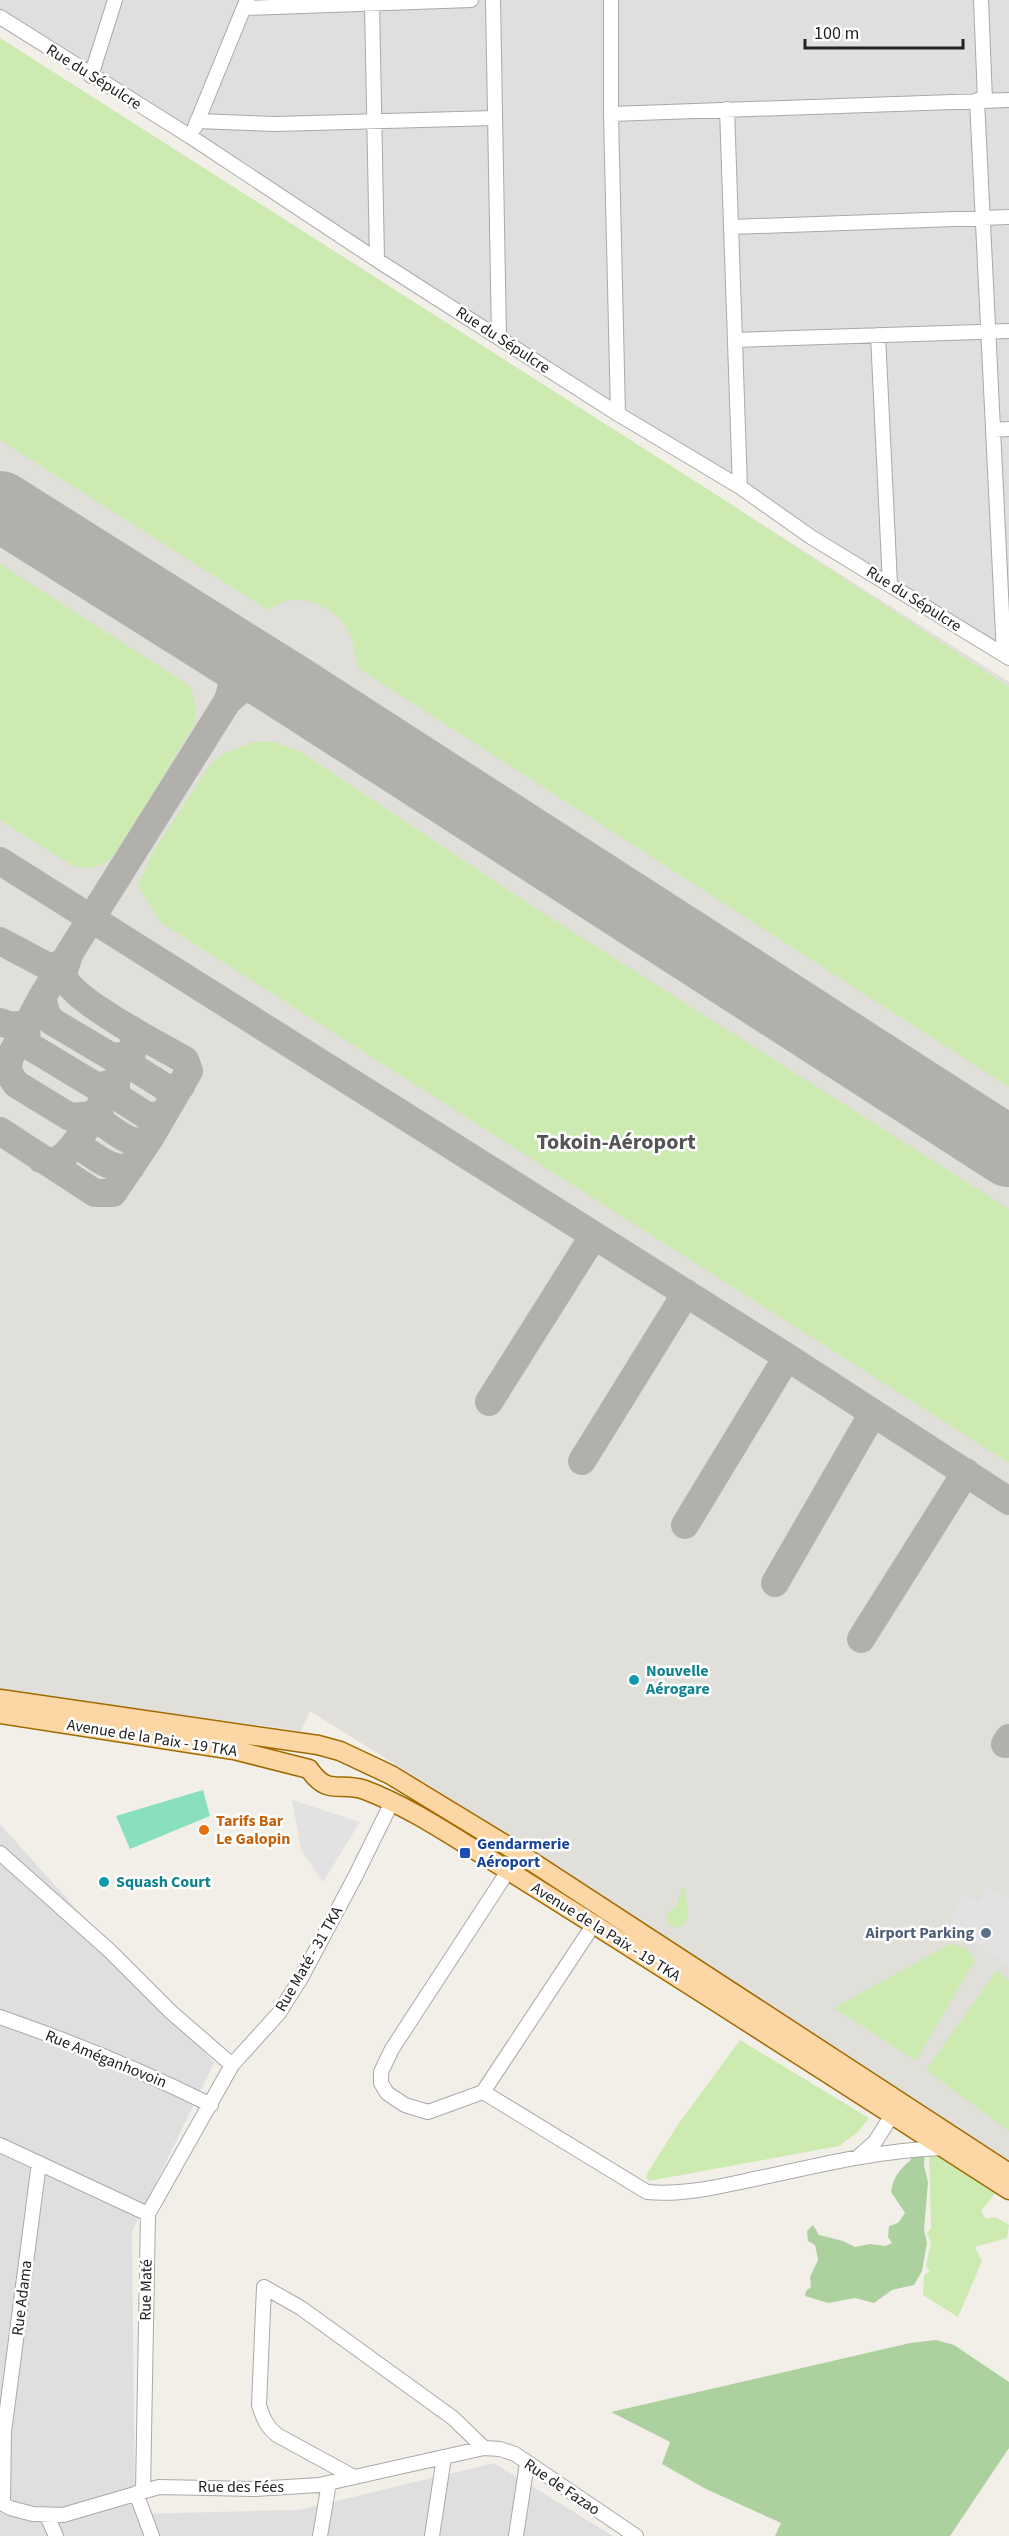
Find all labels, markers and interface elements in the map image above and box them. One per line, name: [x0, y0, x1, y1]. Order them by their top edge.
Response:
scale bar: [805, 12, 962, 50]
text: 100 m: [814, 21, 859, 46]
street label: Rue du Sépulcre: [42, 39, 146, 115]
street label: Rue du Sépulcre: [452, 301, 555, 379]
street label: Rue du Sépulcre: [862, 561, 966, 637]
district label: Tokoin-Aéroport: [536, 1126, 696, 1158]
place label: Nouvelle Aérogare: [645, 1660, 710, 1700]
marker: Nouvelle Aérogare: [627, 1673, 641, 1687]
street label: Avenue de la Paix - 19 TKA: [65, 1714, 239, 1762]
place label: Tarifs Bar Le Galopin: [216, 1810, 290, 1850]
marker: Tarifs Bar Le Galopin: [197, 1823, 211, 1837]
place label: Gendarmerie Aéroport: [476, 1833, 570, 1873]
marker: Gendarmerie Aéroport: [458, 1846, 472, 1860]
place label: Squash Court: [116, 1871, 211, 1893]
marker: Squash Court: [97, 1875, 111, 1889]
street label: Avenue de la Paix - 19 TKA: [527, 1877, 685, 1987]
street label: Rue Maté - 31 TKA: [270, 1902, 348, 2016]
place label: Airport Parking: [865, 1922, 974, 1944]
marker: Airport Parking: [979, 1926, 993, 1940]
street label: Rue Améganhovoin: [42, 2025, 170, 2093]
street label: Rue Adama: [6, 2259, 38, 2337]
street label: Rue Maté: [134, 2259, 158, 2321]
street label: Rue de Fazao: [520, 2453, 604, 2521]
street label: Rue des Fées: [198, 2476, 284, 2498]

